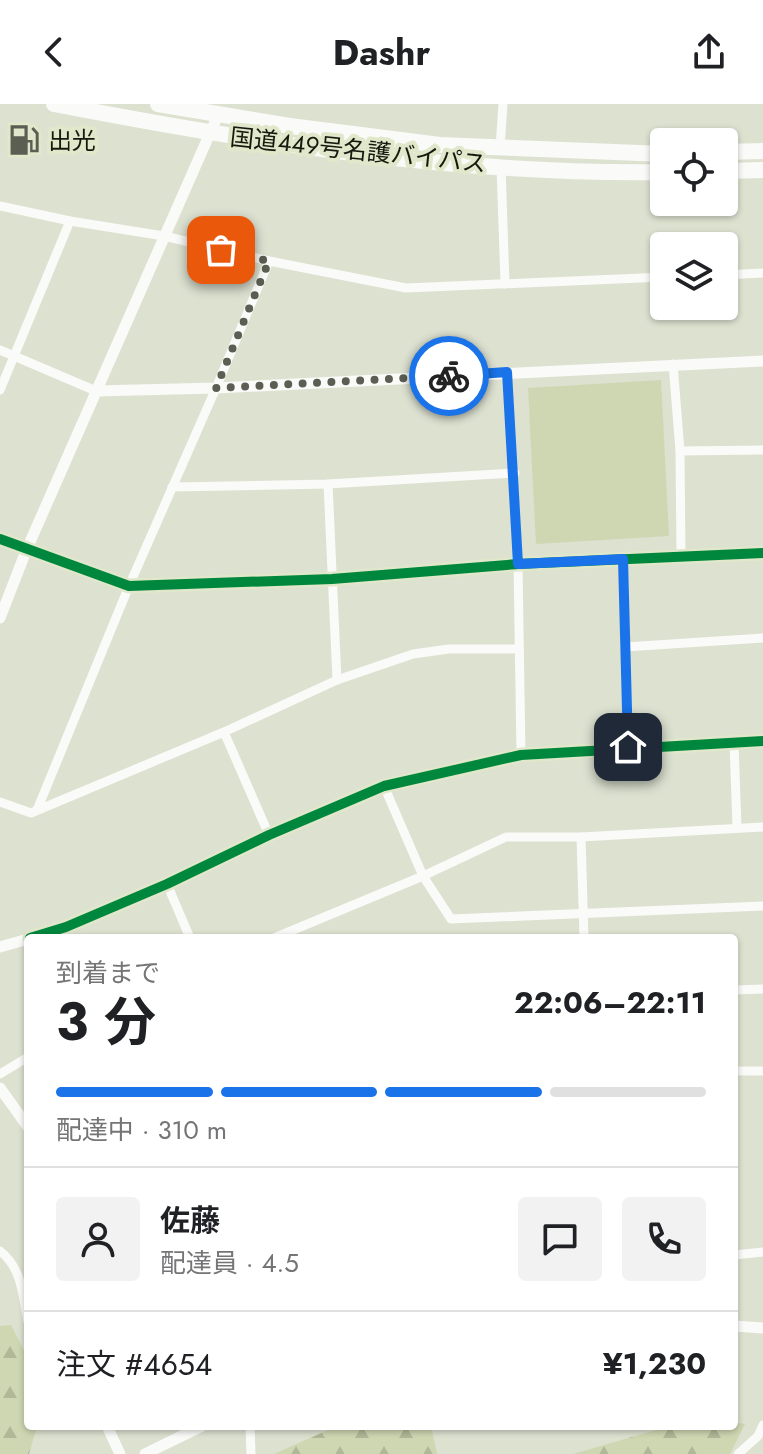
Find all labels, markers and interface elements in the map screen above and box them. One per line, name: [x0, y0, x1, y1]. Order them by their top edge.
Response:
text: Dashr: [333, 26, 430, 78]
icon: back: [32, 30, 76, 74]
icon: share: [687, 30, 731, 74]
street label: 国道449号名護バイパス: [228, 119, 488, 181]
fuel station icon: 出光: [7, 123, 41, 157]
place label: 出光: [48, 123, 96, 158]
map controls: [650, 128, 738, 320]
button: locate: [650, 128, 738, 216]
pin: [187, 216, 255, 284]
icon: bag: [199, 228, 243, 272]
button: layers: [650, 232, 738, 320]
courier: [409, 336, 489, 416]
icon: bike: [427, 354, 471, 398]
pin: [594, 713, 662, 781]
icon: home: [606, 725, 650, 769]
text: 到着まで: [56, 954, 160, 992]
text: 22:06–22:11: [514, 981, 706, 1024]
text: 3 分: [56, 984, 156, 1060]
text: 配達中 · 310 m: [56, 1111, 227, 1149]
button: person: [56, 1197, 140, 1281]
button: chat: [518, 1197, 602, 1281]
button: phone: [622, 1197, 706, 1281]
text: 佐藤: [160, 1199, 220, 1242]
text: 配達員 · 4.5: [160, 1244, 299, 1282]
text: ¥1,230: [603, 1342, 706, 1385]
text: 注文 #4654: [56, 1343, 212, 1386]

